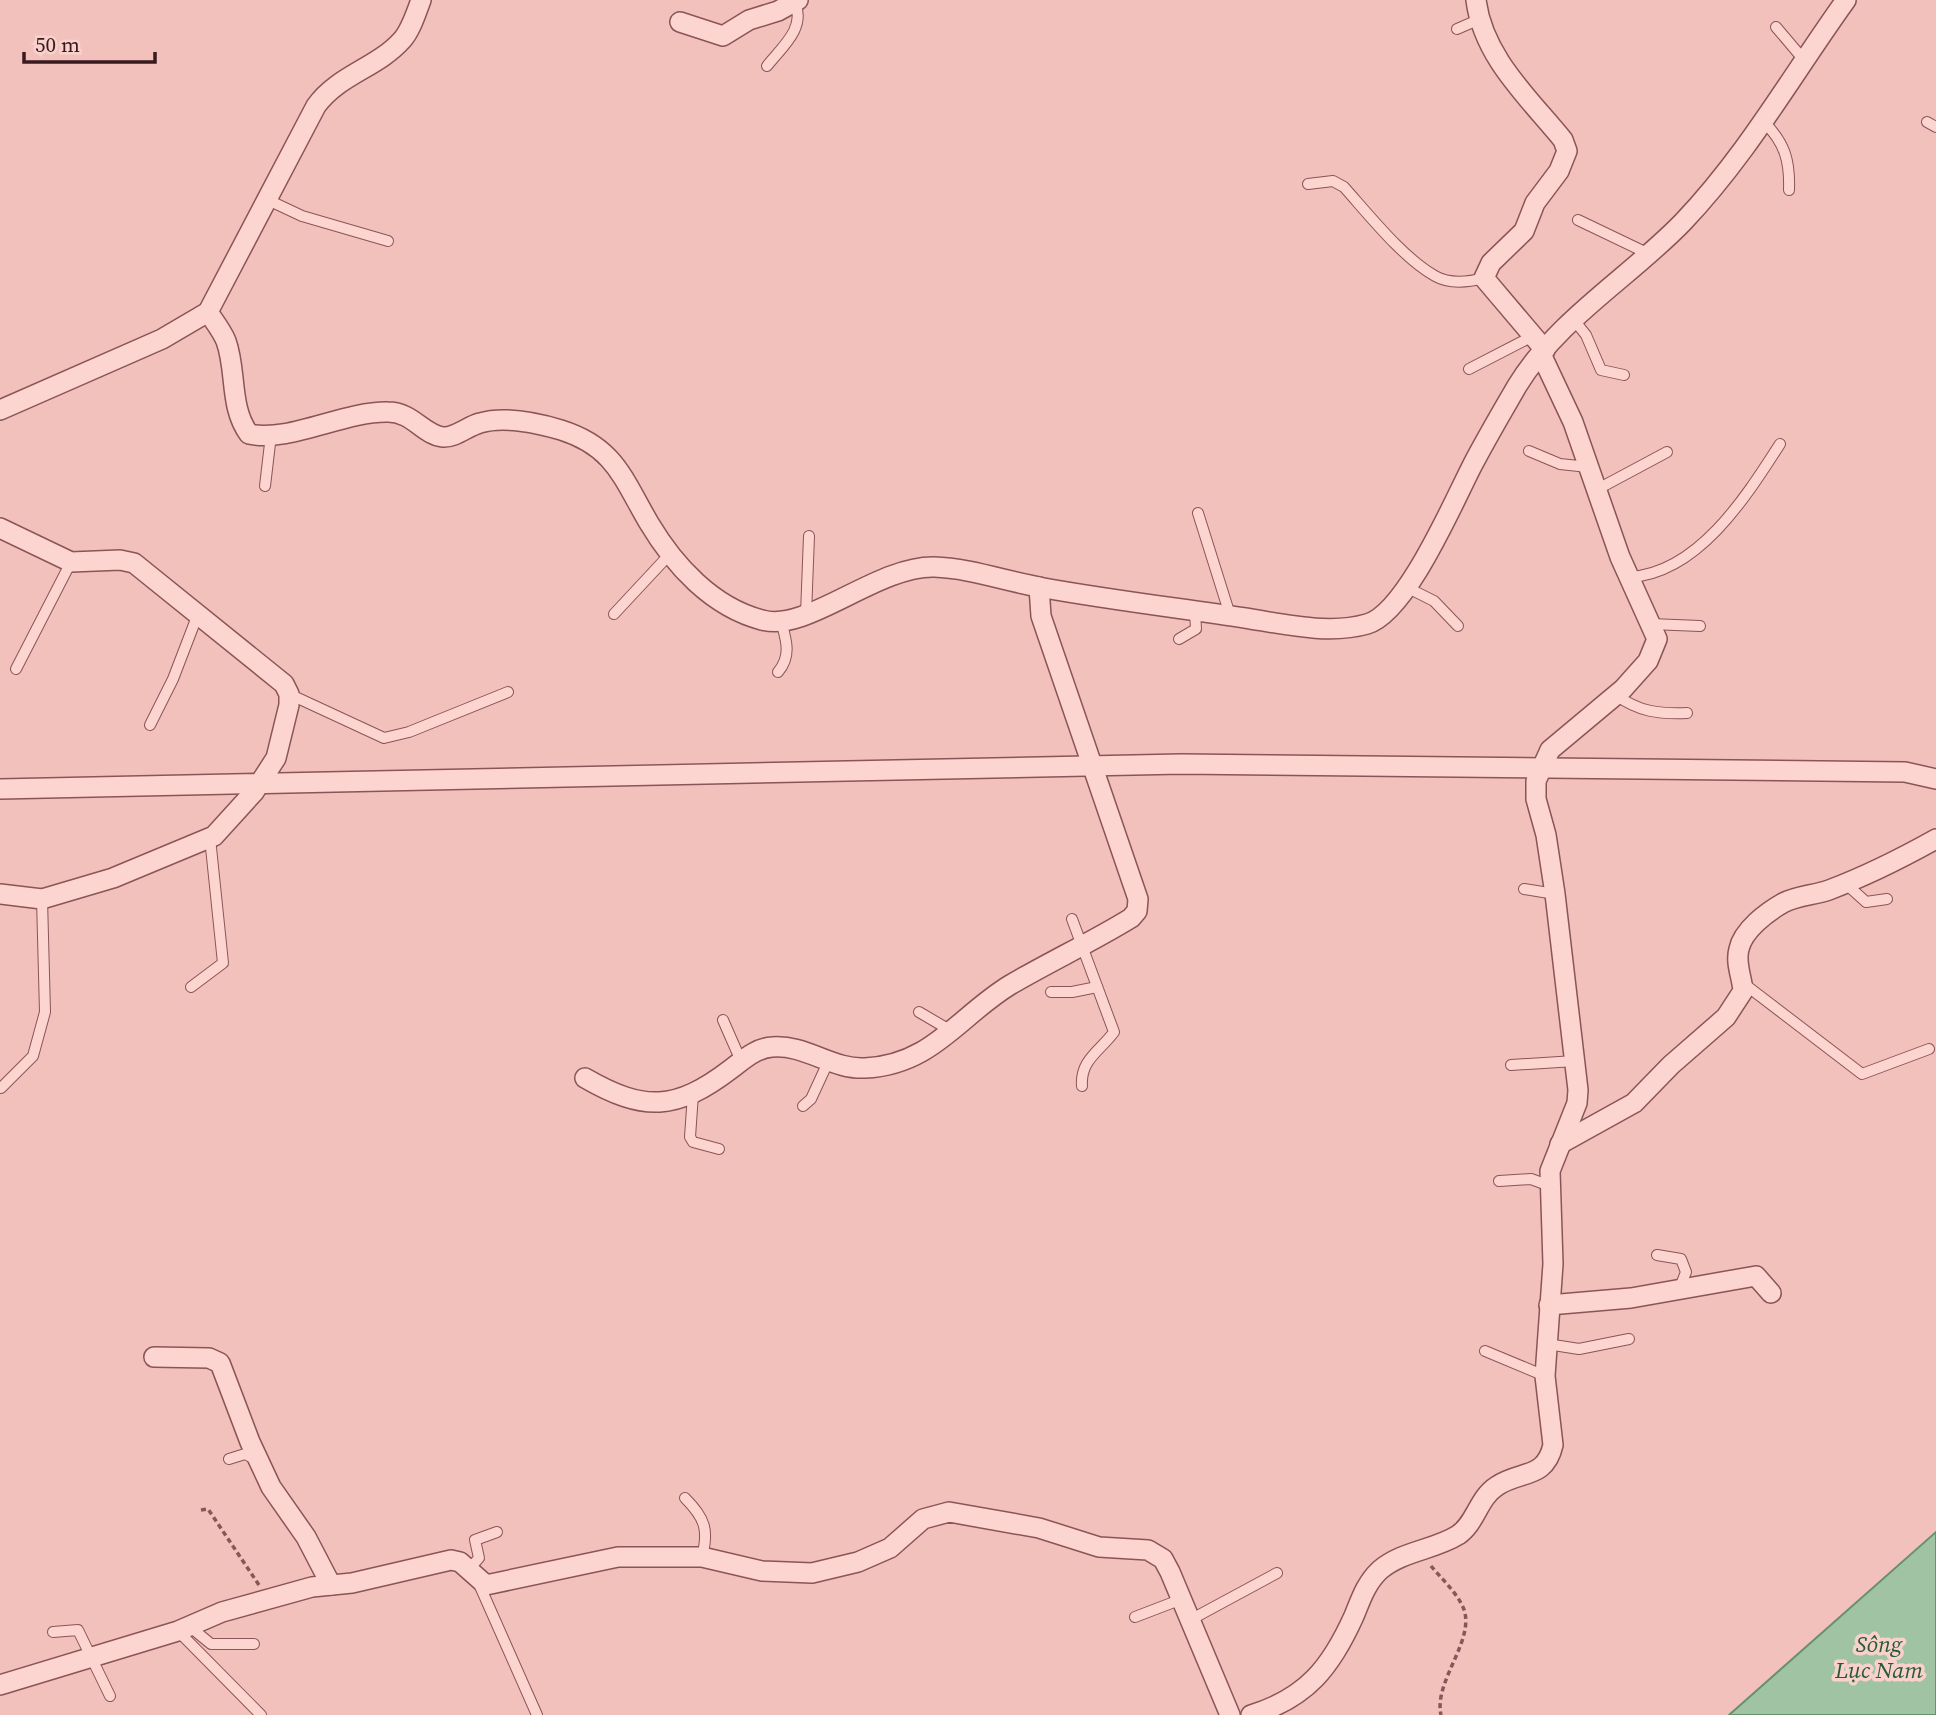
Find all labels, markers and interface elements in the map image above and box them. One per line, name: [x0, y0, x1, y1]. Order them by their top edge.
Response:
scale bar: [24, 21, 156, 65]
text: 50 m: [35, 30, 80, 59]
water label: Sông Lục Nam: [1834, 1628, 1923, 1686]

